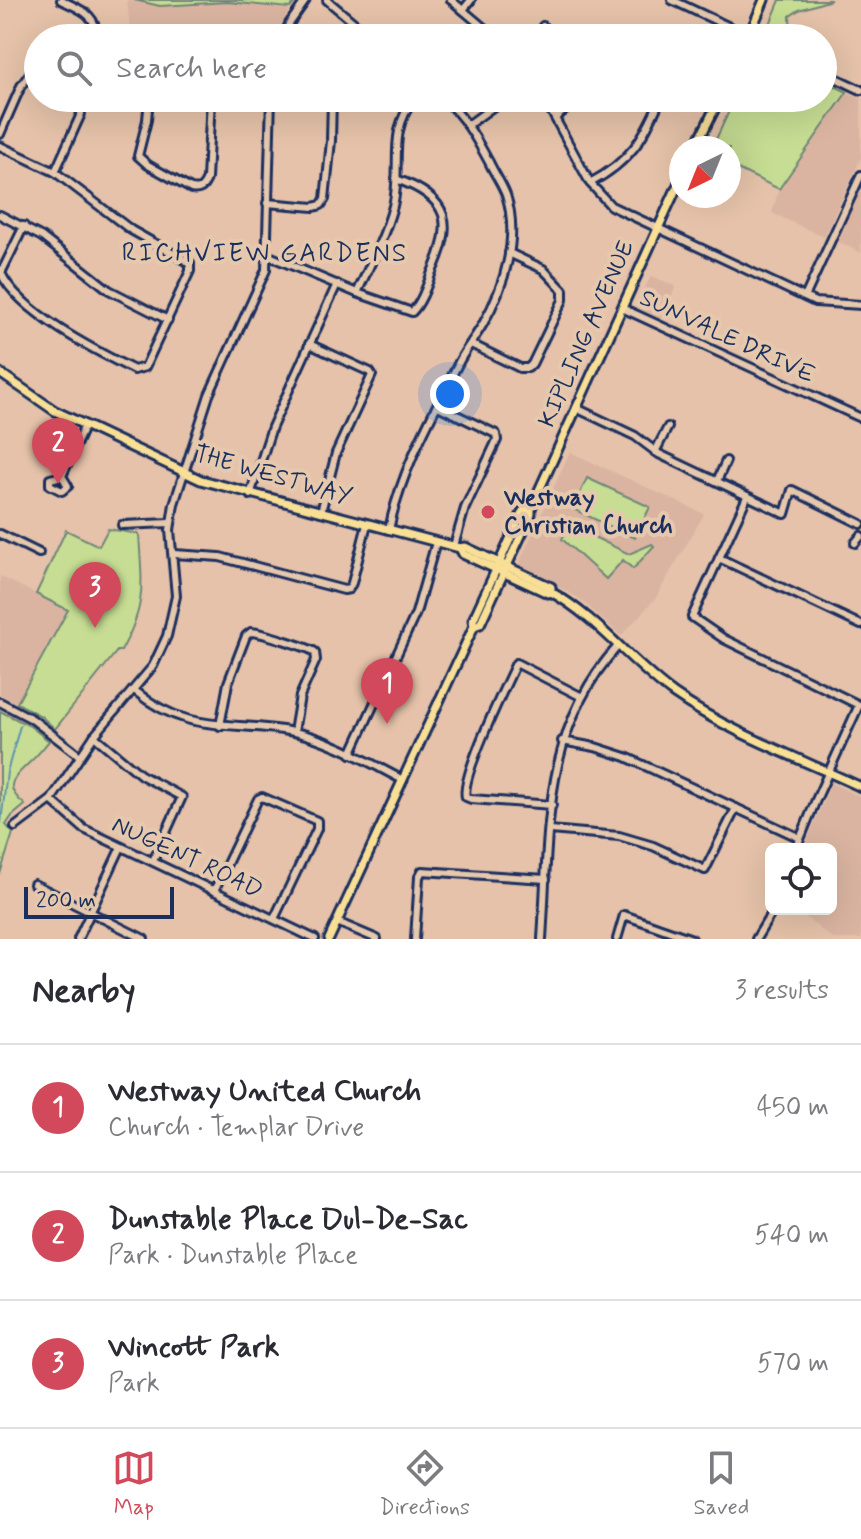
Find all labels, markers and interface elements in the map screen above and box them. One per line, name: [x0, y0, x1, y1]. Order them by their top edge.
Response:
search box: [24, 24, 837, 112]
icon: search: [52, 46, 96, 90]
text: Search here: [116, 49, 267, 88]
north arrow: [669, 136, 741, 208]
street label: KIPLING AVENUE: [532, 235, 642, 432]
district label: RICHVIEW GARDENS: [122, 237, 408, 271]
street label: SUNVALE DRIVE: [634, 283, 820, 391]
your location: [430, 374, 470, 414]
pin: 2: [32, 418, 84, 484]
street label: THE WESTWAY: [190, 439, 356, 513]
place label: Westway Christian Church: [503, 483, 673, 542]
marker: Westway Christian Church: [479, 503, 497, 521]
pin: 3: [69, 562, 121, 628]
pin: 1: [361, 658, 413, 724]
street label: NUGENT ROAD: [107, 810, 267, 906]
map controls: [765, 843, 837, 915]
button: locate: [765, 843, 837, 915]
scale bar: [24, 883, 174, 919]
text: 200 m: [36, 887, 96, 915]
text: Nearby: [32, 969, 136, 1014]
text: 3 results: [735, 974, 829, 1008]
text: Westway United Church: [108, 1072, 422, 1111]
text: 1: [52, 1091, 64, 1125]
text: 450 m: [757, 1091, 829, 1125]
text: Church · Templar Drive: [108, 1111, 364, 1145]
text: Dunstable Place Dul-De-Sac: [108, 1200, 468, 1239]
text: 2: [52, 1219, 64, 1253]
text: 540 m: [754, 1219, 829, 1253]
text: Park · Dunstable Place: [108, 1239, 358, 1273]
text: Wincott Park: [108, 1328, 279, 1367]
text: 3: [52, 1347, 64, 1381]
text: 570 m: [757, 1347, 829, 1381]
text: Park: [108, 1367, 160, 1401]
tab: Map: [112, 1446, 156, 1522]
tab: Directions: [379, 1446, 470, 1522]
tab: Saved: [694, 1446, 749, 1522]

